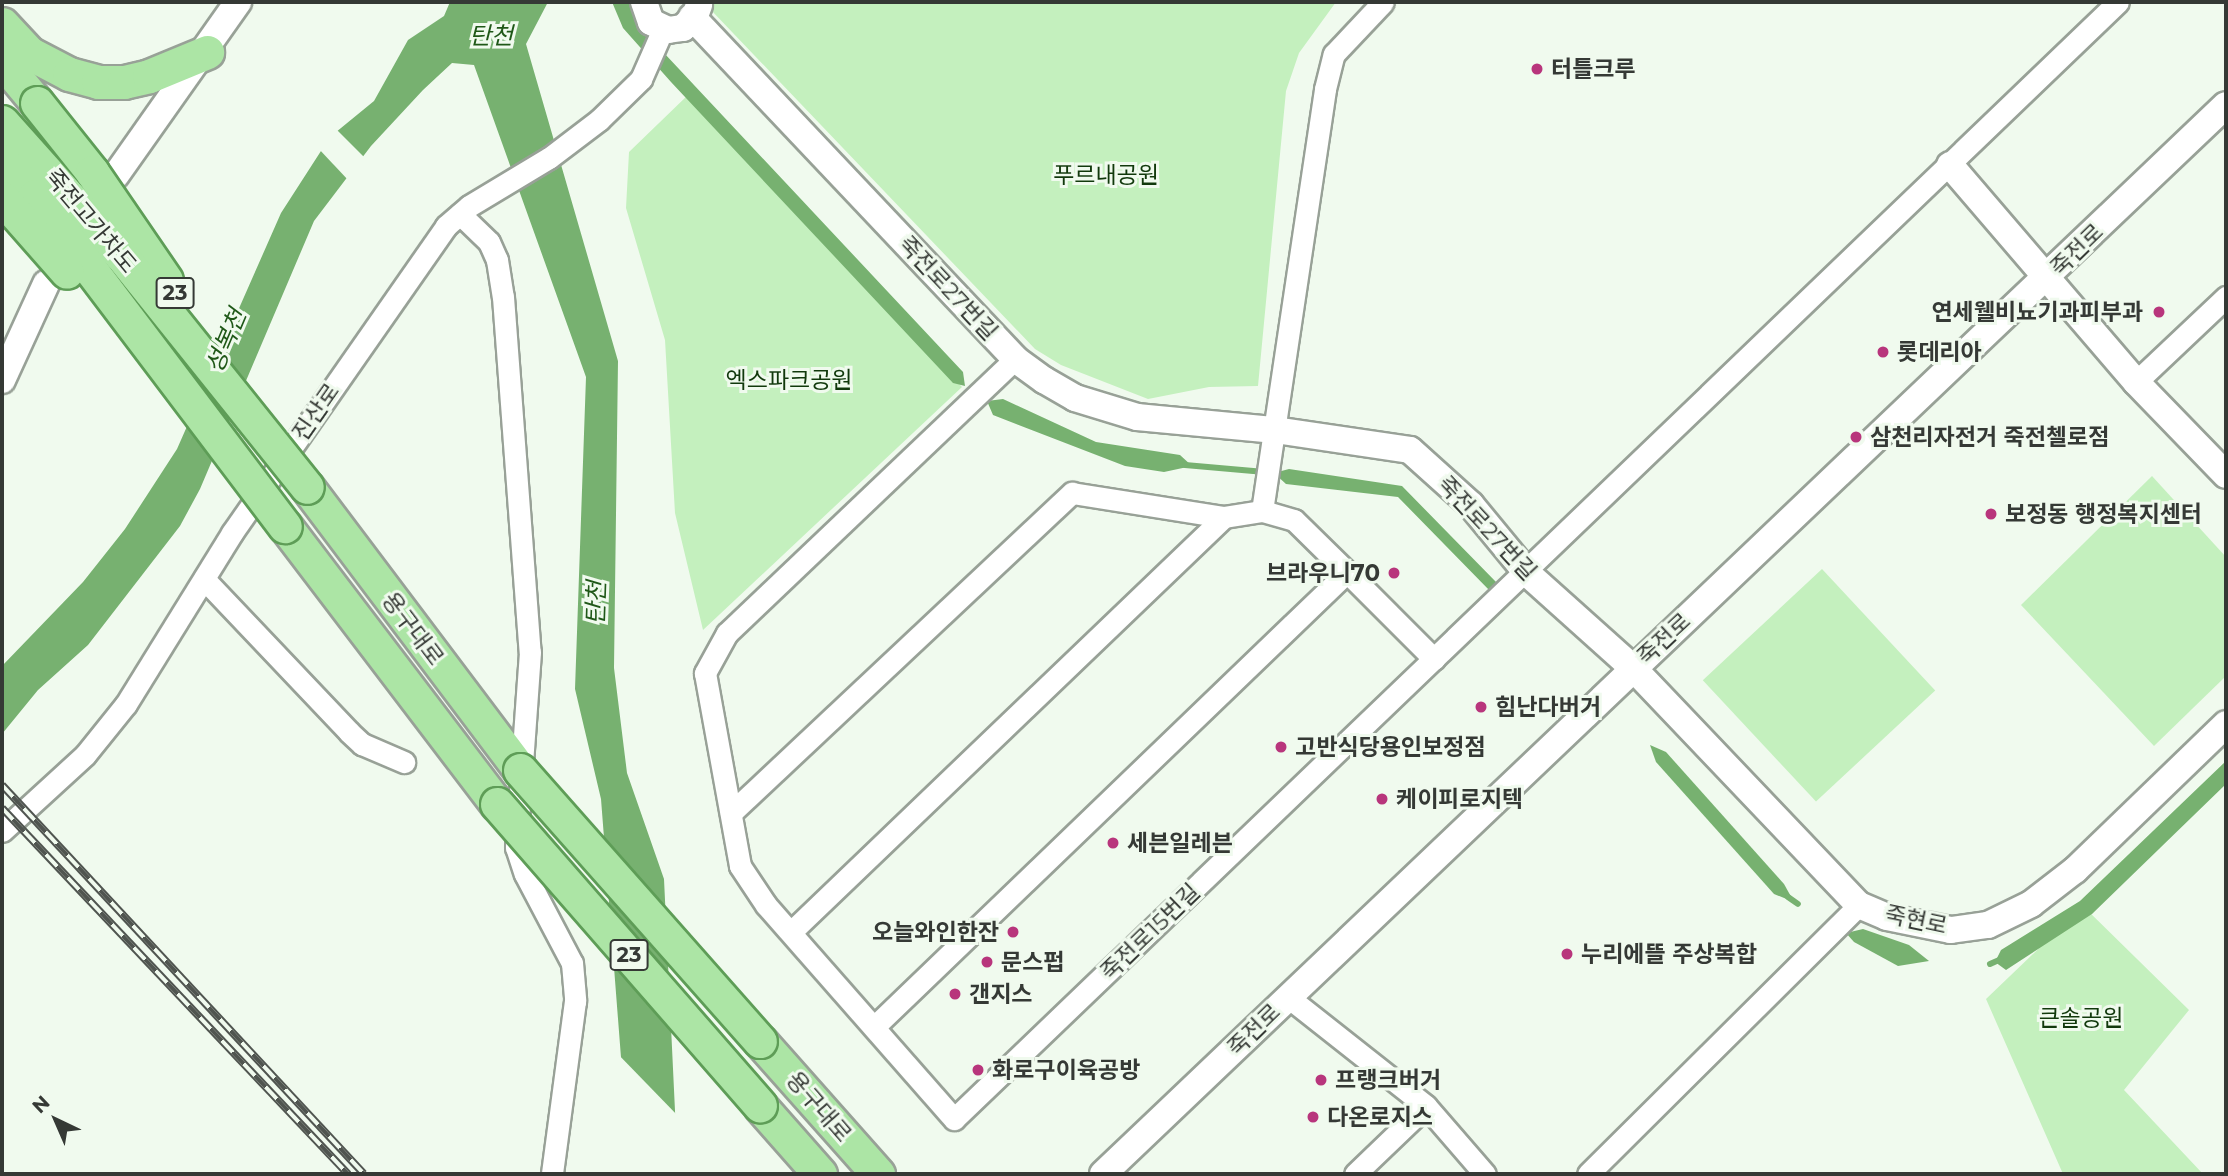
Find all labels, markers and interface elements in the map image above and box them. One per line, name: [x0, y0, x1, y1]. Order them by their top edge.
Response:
water label: 탄천: [469, 22, 513, 50]
place label: 터틀크루: [1551, 55, 1636, 83]
marker: 터틀크루: [1529, 61, 1545, 77]
park label: 푸르내공원: [1053, 161, 1159, 189]
street label: 죽전고가차도: [40, 164, 142, 278]
street label: 죽전로: [2045, 218, 2109, 282]
street label: 죽전로27번길: [893, 230, 1003, 346]
road number: 23: [154, 276, 196, 310]
place label: 연세웰비뇨기과피부과: [1931, 298, 2143, 326]
marker: 연세웰비뇨기과피부과: [2149, 302, 2169, 322]
water label: 성복천: [200, 305, 252, 377]
place label: 롯데리아: [1897, 338, 1982, 366]
marker: 롯데리아: [1875, 344, 1891, 360]
park label: 엑스파크공원: [726, 366, 852, 394]
street label: 진산로: [286, 378, 346, 446]
place label: 삼천리자전거 죽전첼로점: [1870, 423, 2109, 451]
marker: 삼천리자전거 죽전첼로점: [1848, 429, 1864, 445]
street label: 죽전로27번길: [1432, 470, 1542, 586]
place label: 보정동 행정복지센터: [2005, 500, 2202, 528]
marker: 보정동 행정복지센터: [1983, 506, 1999, 522]
place label: 브라우니70: [1266, 559, 1380, 587]
marker: 브라우니70: [1386, 565, 1402, 581]
water label: 탄천: [581, 580, 611, 626]
street label: 용구대로: [377, 587, 449, 671]
street label: 죽전로: [1631, 607, 1697, 671]
place label: 힘난다버거: [1495, 693, 1601, 721]
marker: 힘난다버거: [1473, 699, 1489, 715]
place label: 고반식당용인보정점: [1295, 733, 1485, 761]
marker: 고반식당용인보정점: [1273, 739, 1289, 755]
place label: 케이피로지텍: [1396, 785, 1523, 813]
marker: 케이피로지텍: [1374, 791, 1390, 807]
place label: 세븐일레븐: [1127, 829, 1233, 857]
marker: 세븐일레븐: [1105, 835, 1121, 851]
street label: 죽전로15번길: [1095, 878, 1205, 986]
street label: 죽현로: [1882, 900, 1950, 940]
place label: 오늘와인한잔: [872, 918, 999, 946]
marker: 오늘와인한잔: [1005, 924, 1021, 940]
road number: 23: [608, 937, 650, 972]
place label: 누리에뜰 주상복합: [1581, 940, 1757, 968]
marker: 누리에뜰 주상복합: [1559, 946, 1575, 962]
place label: 문스펍: [1001, 948, 1064, 976]
marker: 문스펍: [979, 954, 995, 970]
place label: 갠지스: [969, 980, 1032, 1008]
marker: 갠지스: [947, 986, 963, 1002]
street label: 죽전로: [1222, 998, 1286, 1062]
park label: 큰솔공원: [2039, 1004, 2123, 1032]
place label: 화로구이육공방: [992, 1056, 1140, 1084]
marker: 화로구이육공방: [970, 1062, 986, 1078]
street label: 용구대로: [781, 1066, 857, 1148]
place label: 프랭크버거: [1335, 1066, 1441, 1094]
marker: 프랭크버거: [1313, 1072, 1329, 1088]
north arrow: [21, 1085, 91, 1155]
text: N: [28, 1091, 55, 1118]
place label: 다온로지스: [1327, 1103, 1433, 1131]
marker: 다온로지스: [1305, 1109, 1321, 1125]

